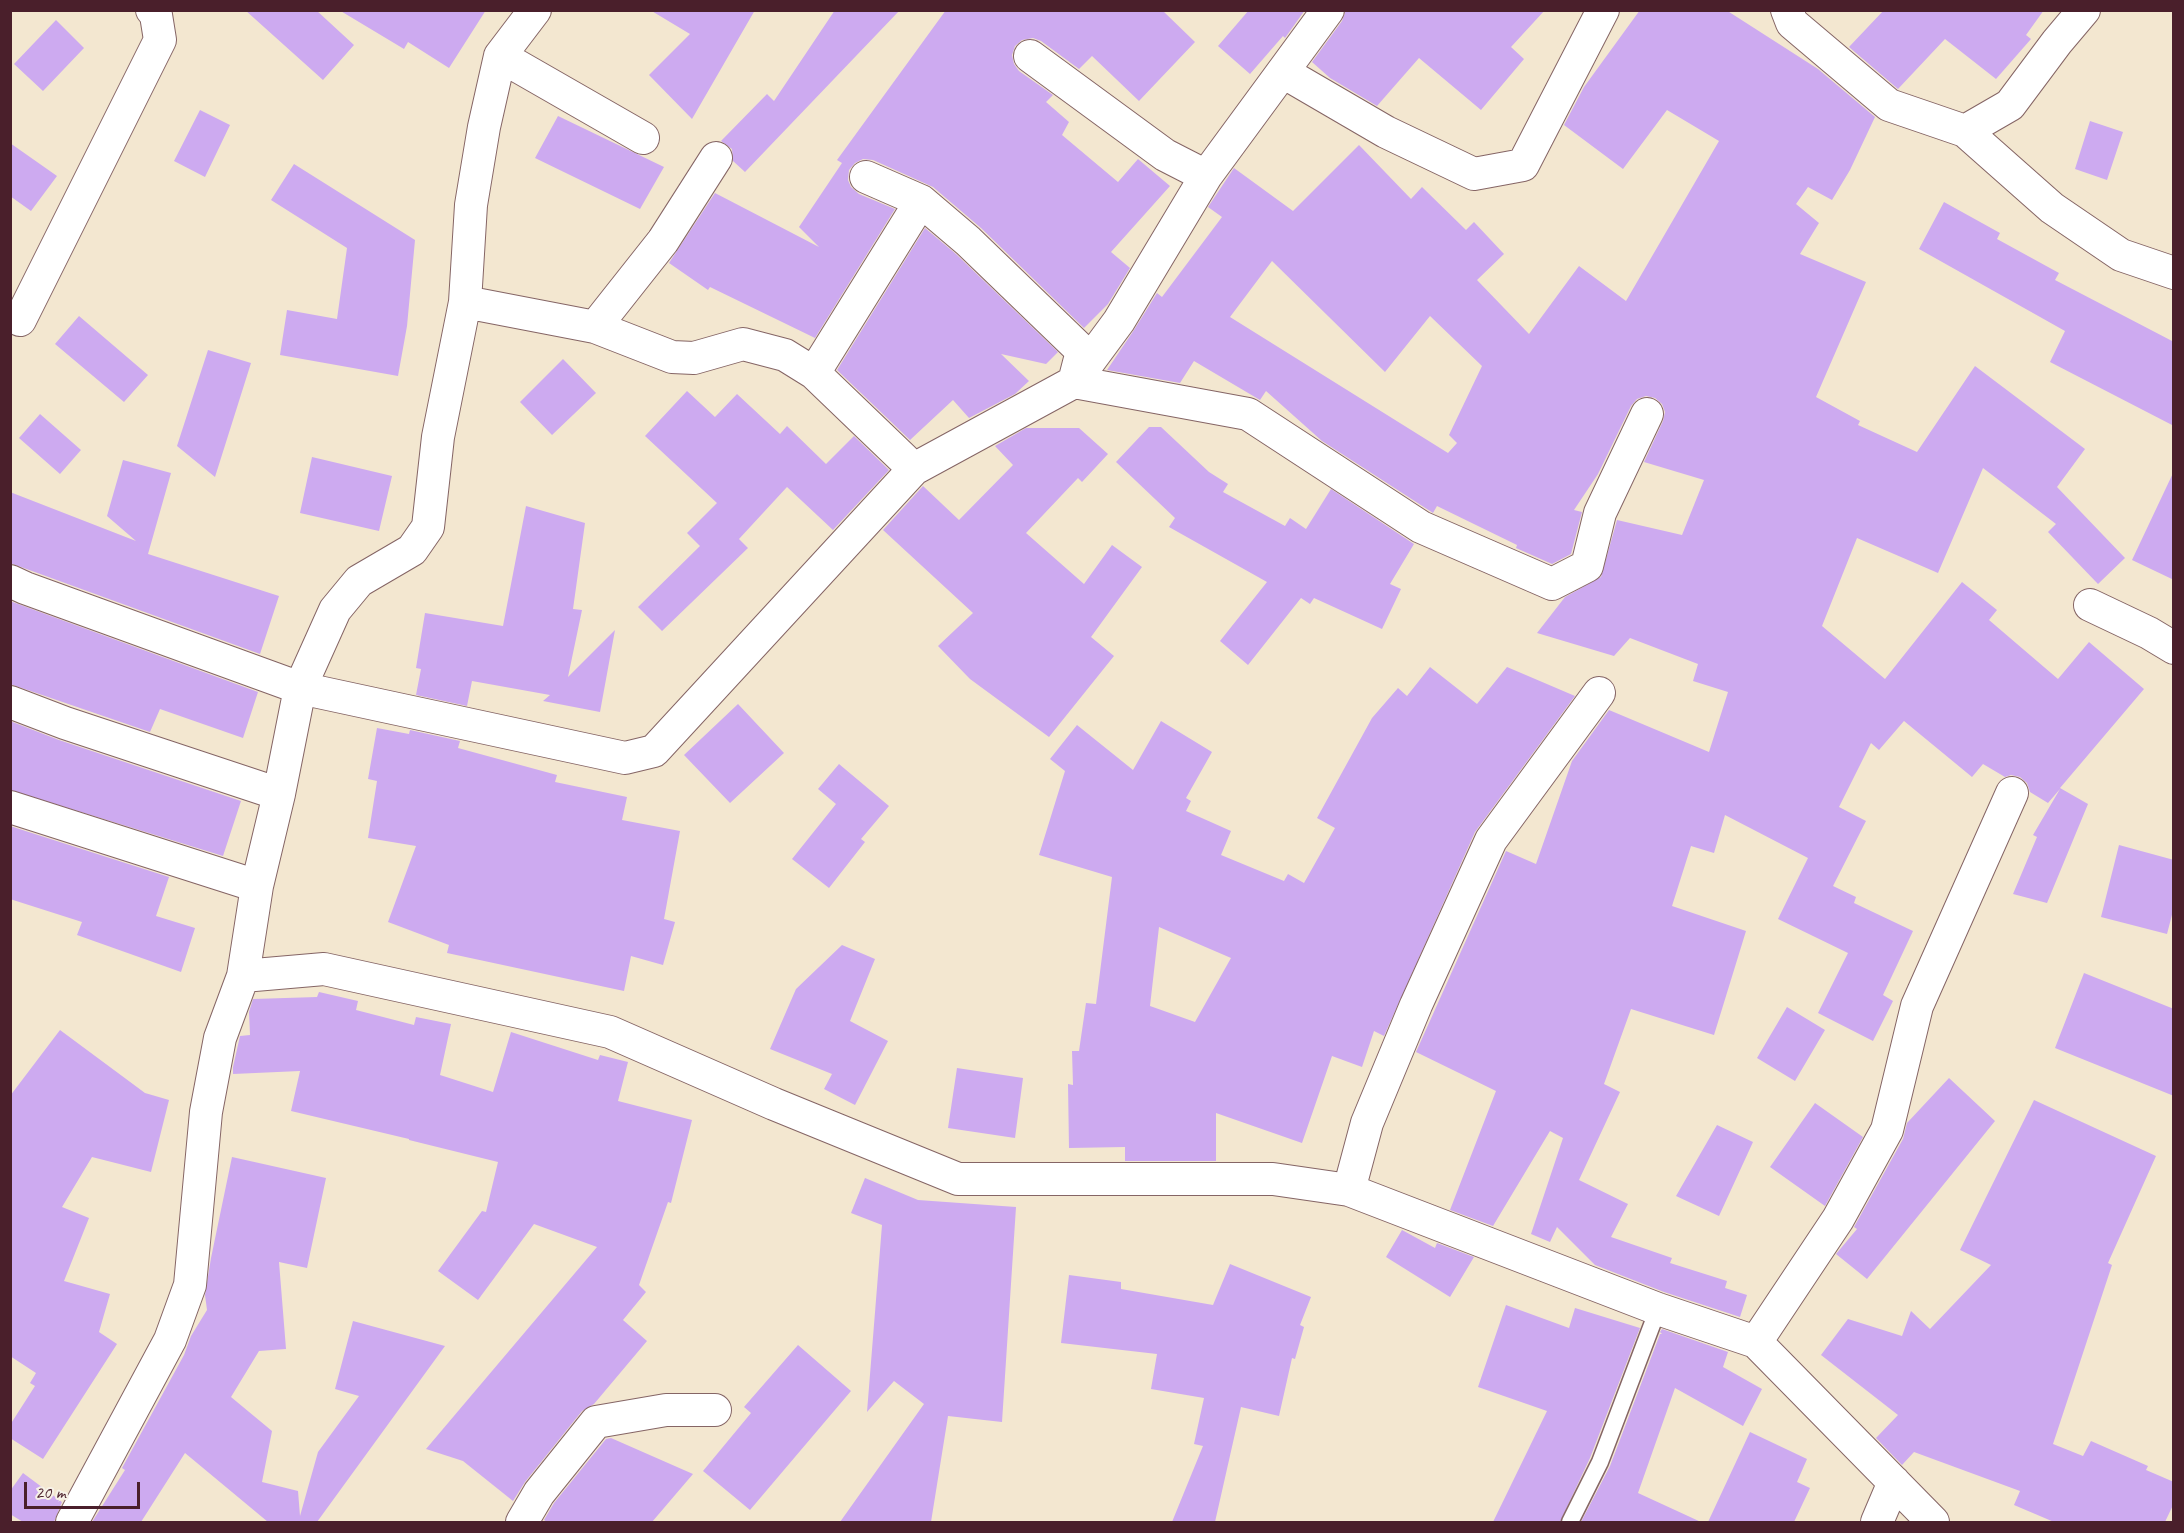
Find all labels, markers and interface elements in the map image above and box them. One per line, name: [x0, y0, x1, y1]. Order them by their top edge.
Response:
scale bar: [27, 1470, 142, 1508]
text: 20 m: [35, 1481, 66, 1503]

